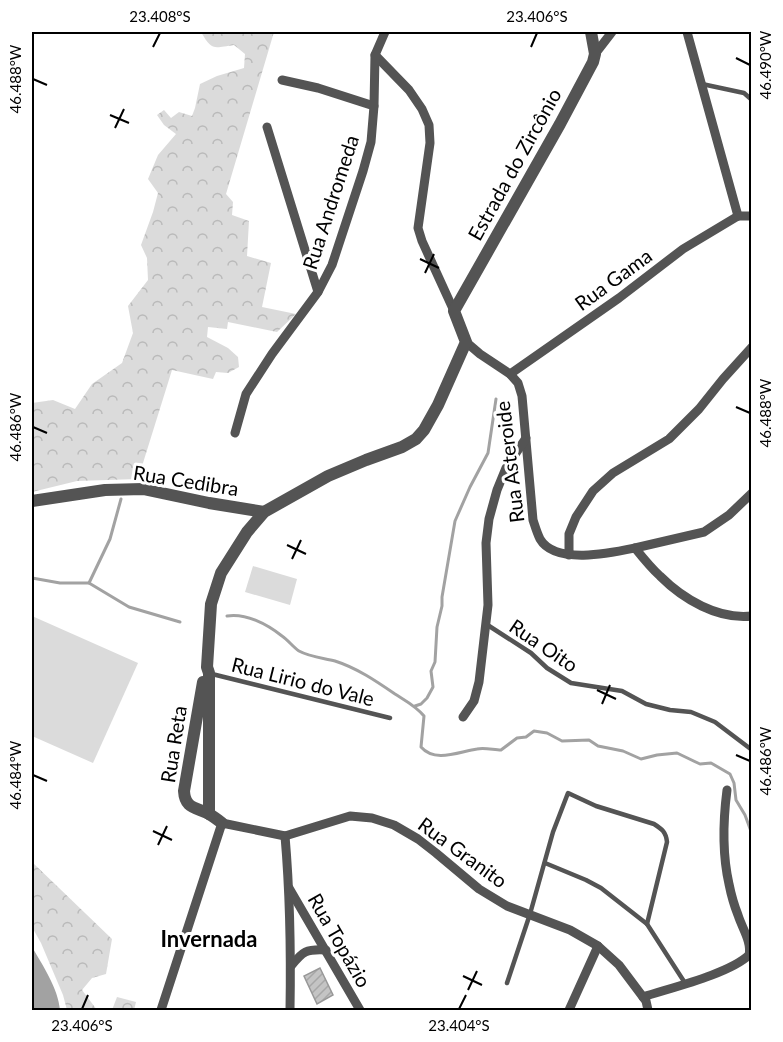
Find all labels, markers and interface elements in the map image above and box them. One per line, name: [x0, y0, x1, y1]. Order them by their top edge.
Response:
text: 23.408°S: [129, 7, 191, 25]
text: 23.406°S: [506, 7, 568, 25]
text: 46.490°W: [756, 30, 774, 99]
text: 46.488°W: [6, 44, 24, 113]
street label: Estrada do Zircônio: [462, 84, 566, 244]
street label: Rua Andromeda: [297, 132, 363, 272]
street label: Rua Gama: [570, 243, 656, 315]
text: 46.488°W: [756, 378, 774, 447]
text: 46.486°W: [6, 392, 24, 461]
street label: Rua Asteroide: [490, 400, 528, 524]
street label: Rua Cedibra: [132, 460, 240, 500]
street label: Rua Oito: [505, 613, 583, 677]
street label: Rua Lirio do Vale: [229, 652, 377, 710]
street label: Rua Reta: [155, 704, 191, 784]
text: 46.486°W: [756, 726, 774, 795]
text: 46.484°W: [6, 740, 24, 809]
street label: Rua Granito: [414, 812, 512, 892]
street label: Rua Topázio: [303, 889, 377, 991]
district label: Invernada: [161, 925, 257, 952]
text: 23.406°S: [51, 1016, 113, 1034]
text: 23.404°S: [428, 1016, 490, 1034]

